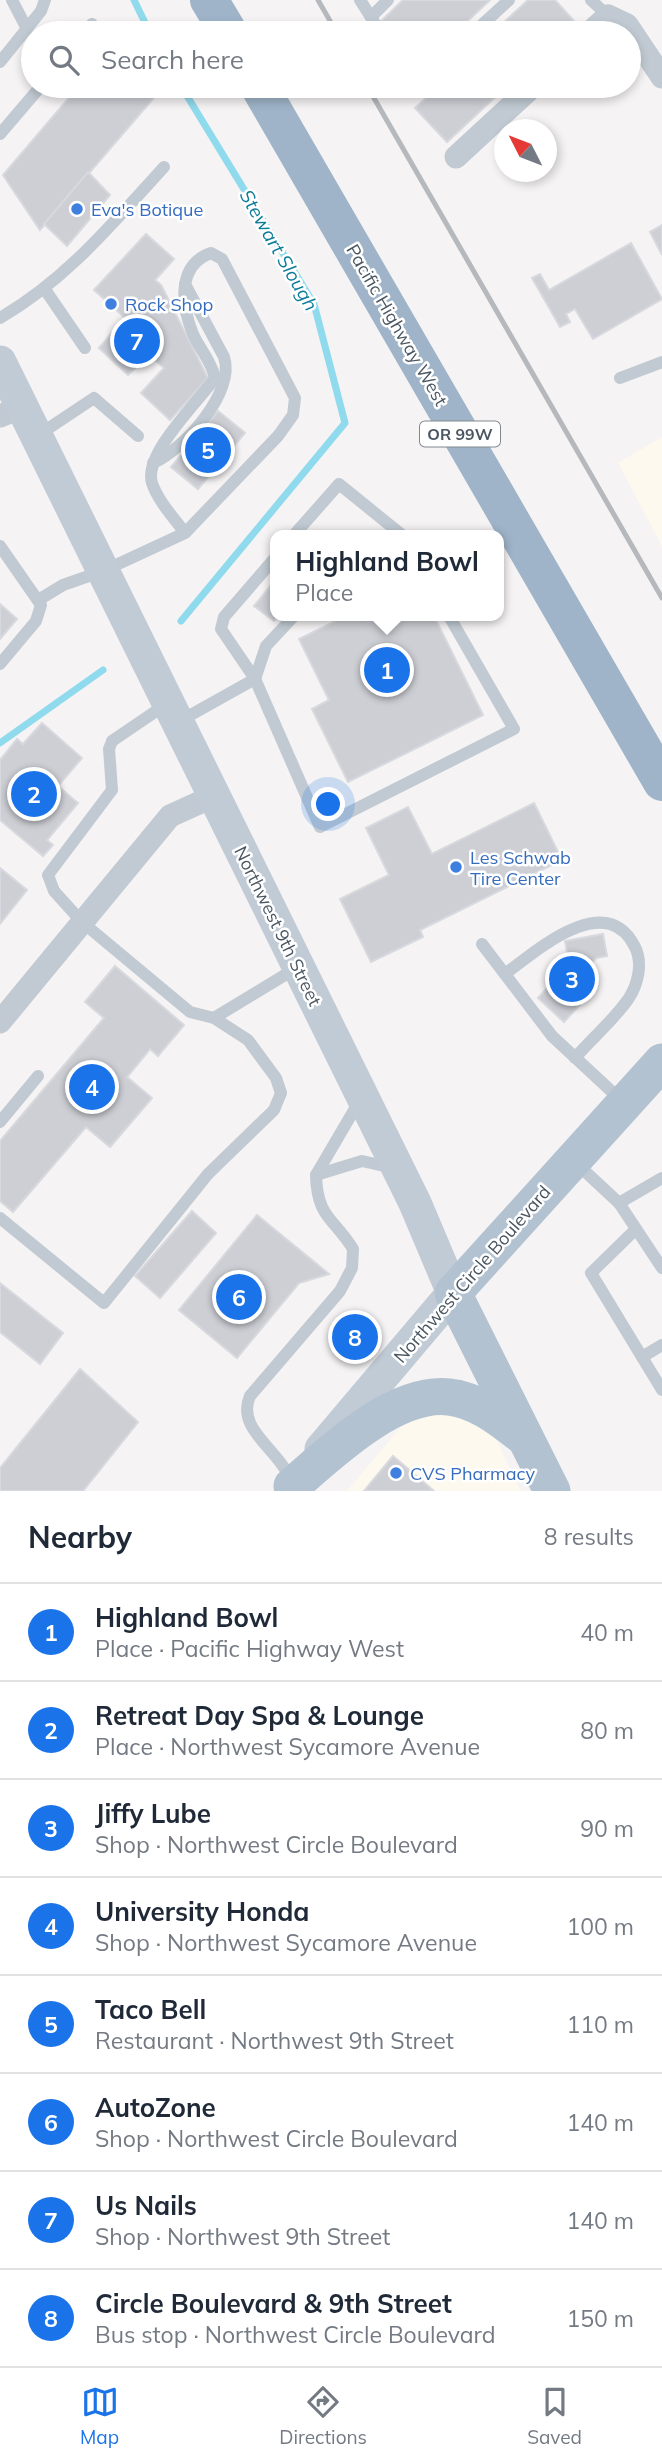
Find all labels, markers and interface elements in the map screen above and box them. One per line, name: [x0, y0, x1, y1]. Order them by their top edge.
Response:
search box: [21, 21, 641, 98]
icon: search: [45, 41, 83, 79]
text: Search here: [101, 43, 244, 76]
north arrow: [494, 119, 557, 182]
water label: Stewart Slough: [235, 185, 323, 315]
place label: Eva's Botique: [91, 198, 203, 221]
marker: Eva's Botique: [69, 201, 85, 217]
street label: Pacific Highway West: [341, 240, 453, 410]
place label: Rock Shop: [125, 293, 213, 316]
marker: Rock Shop: [103, 296, 119, 312]
pin: 7: [114, 315, 160, 367]
road number: OR 99W: [420, 422, 500, 446]
pin: 5: [185, 424, 231, 476]
popup: [270, 530, 504, 621]
text: Highland Bowl: [295, 545, 479, 578]
text: Place: [295, 578, 353, 607]
pin: 1: [364, 644, 410, 696]
pin: 2: [11, 768, 57, 820]
your location: [311, 787, 345, 821]
street label: Northwest 9th Street: [229, 842, 327, 1010]
place label: Les Schwab Tire Center: [470, 846, 571, 890]
marker: Les Schwab Tire Center: [448, 859, 464, 875]
pin: 3: [549, 953, 595, 1005]
pin: 4: [69, 1061, 115, 1113]
street label: Northwest Circle Boulevard: [389, 1181, 555, 1367]
pin: 6: [216, 1271, 262, 1323]
pin: 8: [332, 1311, 378, 1363]
place label: CVS Pharmacy: [410, 1462, 535, 1485]
marker: CVS Pharmacy: [388, 1465, 404, 1481]
text: Nearby: [28, 1518, 132, 1556]
text: 8 results: [544, 1522, 634, 1551]
text: Highland Bowl: [95, 1601, 278, 1634]
text: 1: [44, 1618, 58, 1647]
text: 40 m: [580, 1618, 634, 1647]
text: Place · Pacific Highway West: [95, 1634, 404, 1663]
text: Retreat Day Spa & Lounge: [95, 1699, 424, 1732]
text: 2: [44, 1716, 58, 1745]
text: 80 m: [580, 1716, 634, 1745]
text: Place · Northwest Sycamore Avenue: [95, 1732, 480, 1761]
text: Jiffy Lube: [95, 1797, 211, 1830]
text: 3: [44, 1814, 58, 1843]
text: 90 m: [580, 1814, 634, 1843]
text: Shop · Northwest Circle Boulevard: [95, 1830, 458, 1859]
text: University Honda: [95, 1895, 309, 1928]
text: 4: [44, 1912, 58, 1941]
text: 100 m: [566, 1912, 634, 1941]
text: Shop · Northwest Sycamore Avenue: [95, 1928, 477, 1957]
text: Taco Bell: [95, 1993, 206, 2026]
text: 5: [44, 2010, 58, 2039]
text: 110 m: [566, 2010, 634, 2039]
text: Restaurant · Northwest 9th Street: [95, 2026, 454, 2055]
text: AutoZone: [95, 2091, 216, 2124]
text: 6: [44, 2108, 58, 2137]
text: 140 m: [566, 2108, 634, 2137]
text: Shop · Northwest Circle Boulevard: [95, 2124, 458, 2153]
text: Us Nails: [95, 2189, 197, 2222]
text: 7: [44, 2206, 58, 2235]
text: 140 m: [566, 2206, 634, 2235]
text: Shop · Northwest 9th Street: [95, 2222, 390, 2251]
text: Circle Boulevard & 9th Street: [95, 2287, 452, 2320]
text: 8: [44, 2304, 58, 2333]
text: 150 m: [566, 2304, 634, 2333]
text: Bus stop · Northwest Circle Boulevard: [95, 2320, 496, 2349]
tab: Map: [80, 2383, 119, 2449]
tab: Directions: [279, 2383, 367, 2449]
tab: Saved: [527, 2383, 582, 2449]

